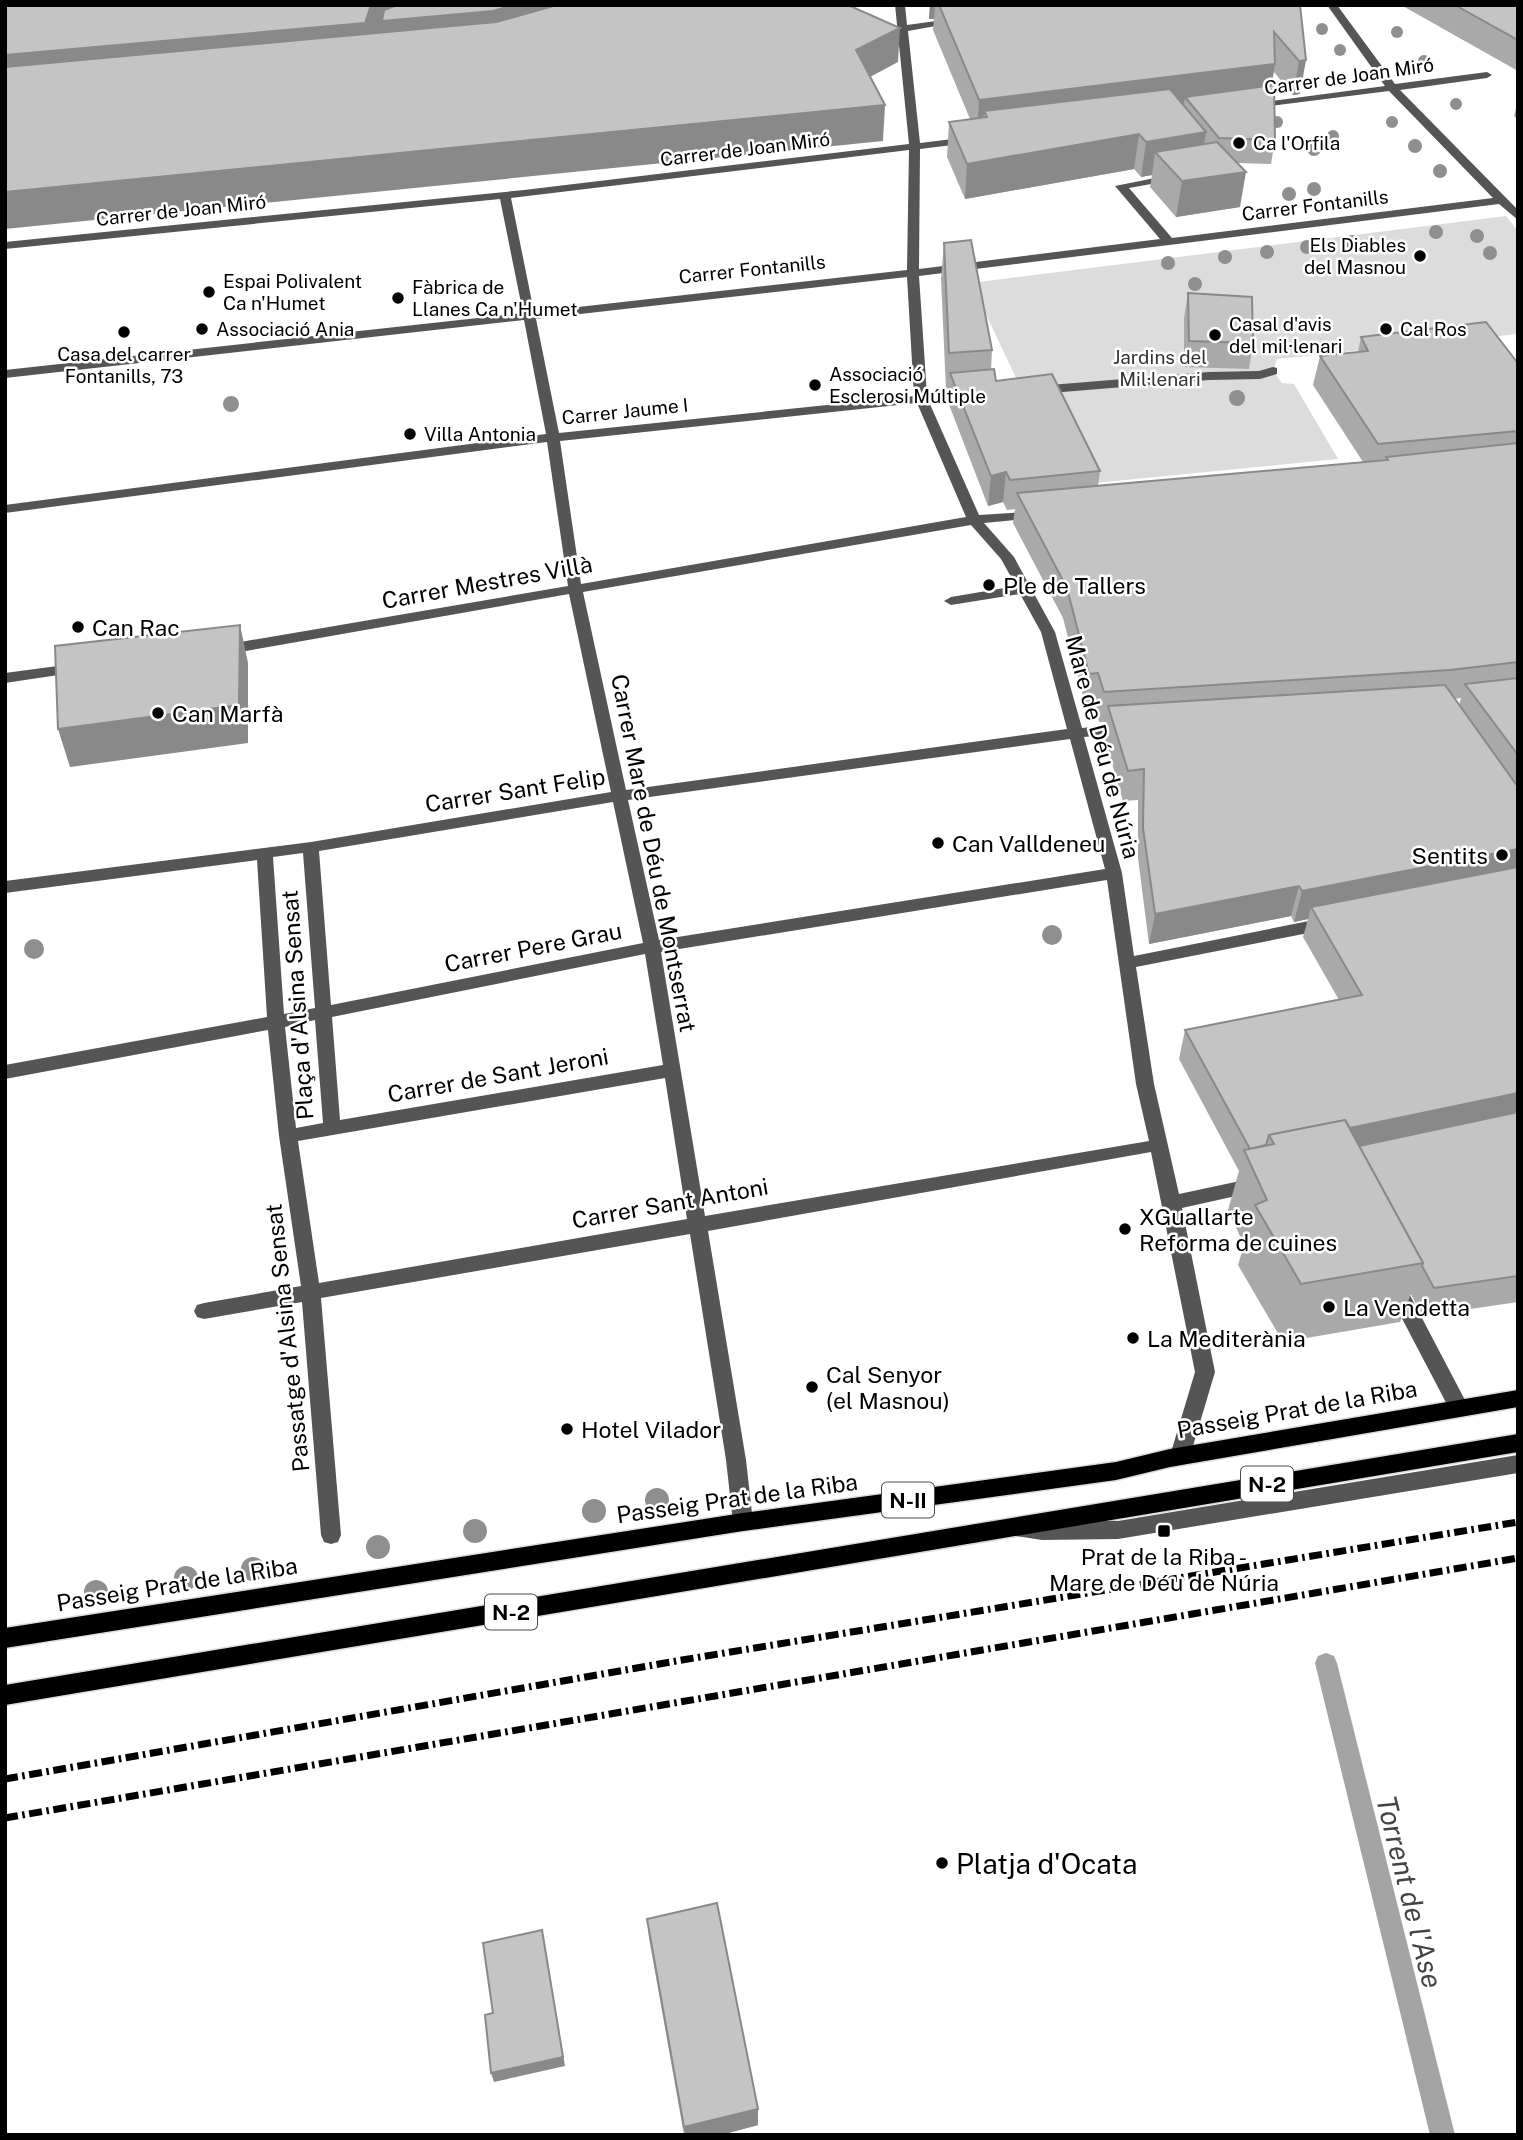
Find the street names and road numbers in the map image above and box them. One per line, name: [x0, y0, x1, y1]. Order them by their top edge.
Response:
street label: Carrer de Joan Miró: [1263, 53, 1435, 99]
street label: Carrer de Joan Miró: [659, 128, 831, 170]
street label: Carrer Fontanills: [1240, 185, 1390, 225]
street label: Carrer de Joan Miró: [95, 190, 267, 230]
street label: Carrer Fontanills: [678, 250, 826, 288]
street label: Carrer Jaume I: [561, 393, 689, 429]
street label: Carrer Mestres Villà: [380, 550, 594, 614]
street label: Mare de Déu de Núria: [1060, 632, 1146, 862]
street label: Carrer Mare de Déu de Montserrat: [606, 672, 702, 1034]
street label: Carrer Sant Felip: [423, 762, 607, 818]
street label: Plaça d'Alsina Sensat: [276, 889, 318, 1121]
street label: Carrer Pere Grau: [442, 917, 624, 977]
street label: Carrer de Sant Jeroni: [385, 1042, 611, 1108]
street label: Carrer Sant Antoni: [570, 1172, 770, 1234]
street label: Passatge d'Alsina Sensat: [259, 1203, 315, 1473]
street label: Passeig Prat de la Riba: [1175, 1375, 1419, 1443]
road number: N-2: [1241, 1466, 1293, 1502]
street label: Passeig Prat de la Riba: [615, 1468, 859, 1528]
road number: N-II: [882, 1482, 934, 1518]
street label: Passeig Prat de la Riba: [55, 1552, 299, 1616]
road number: N-2: [485, 1594, 537, 1630]

